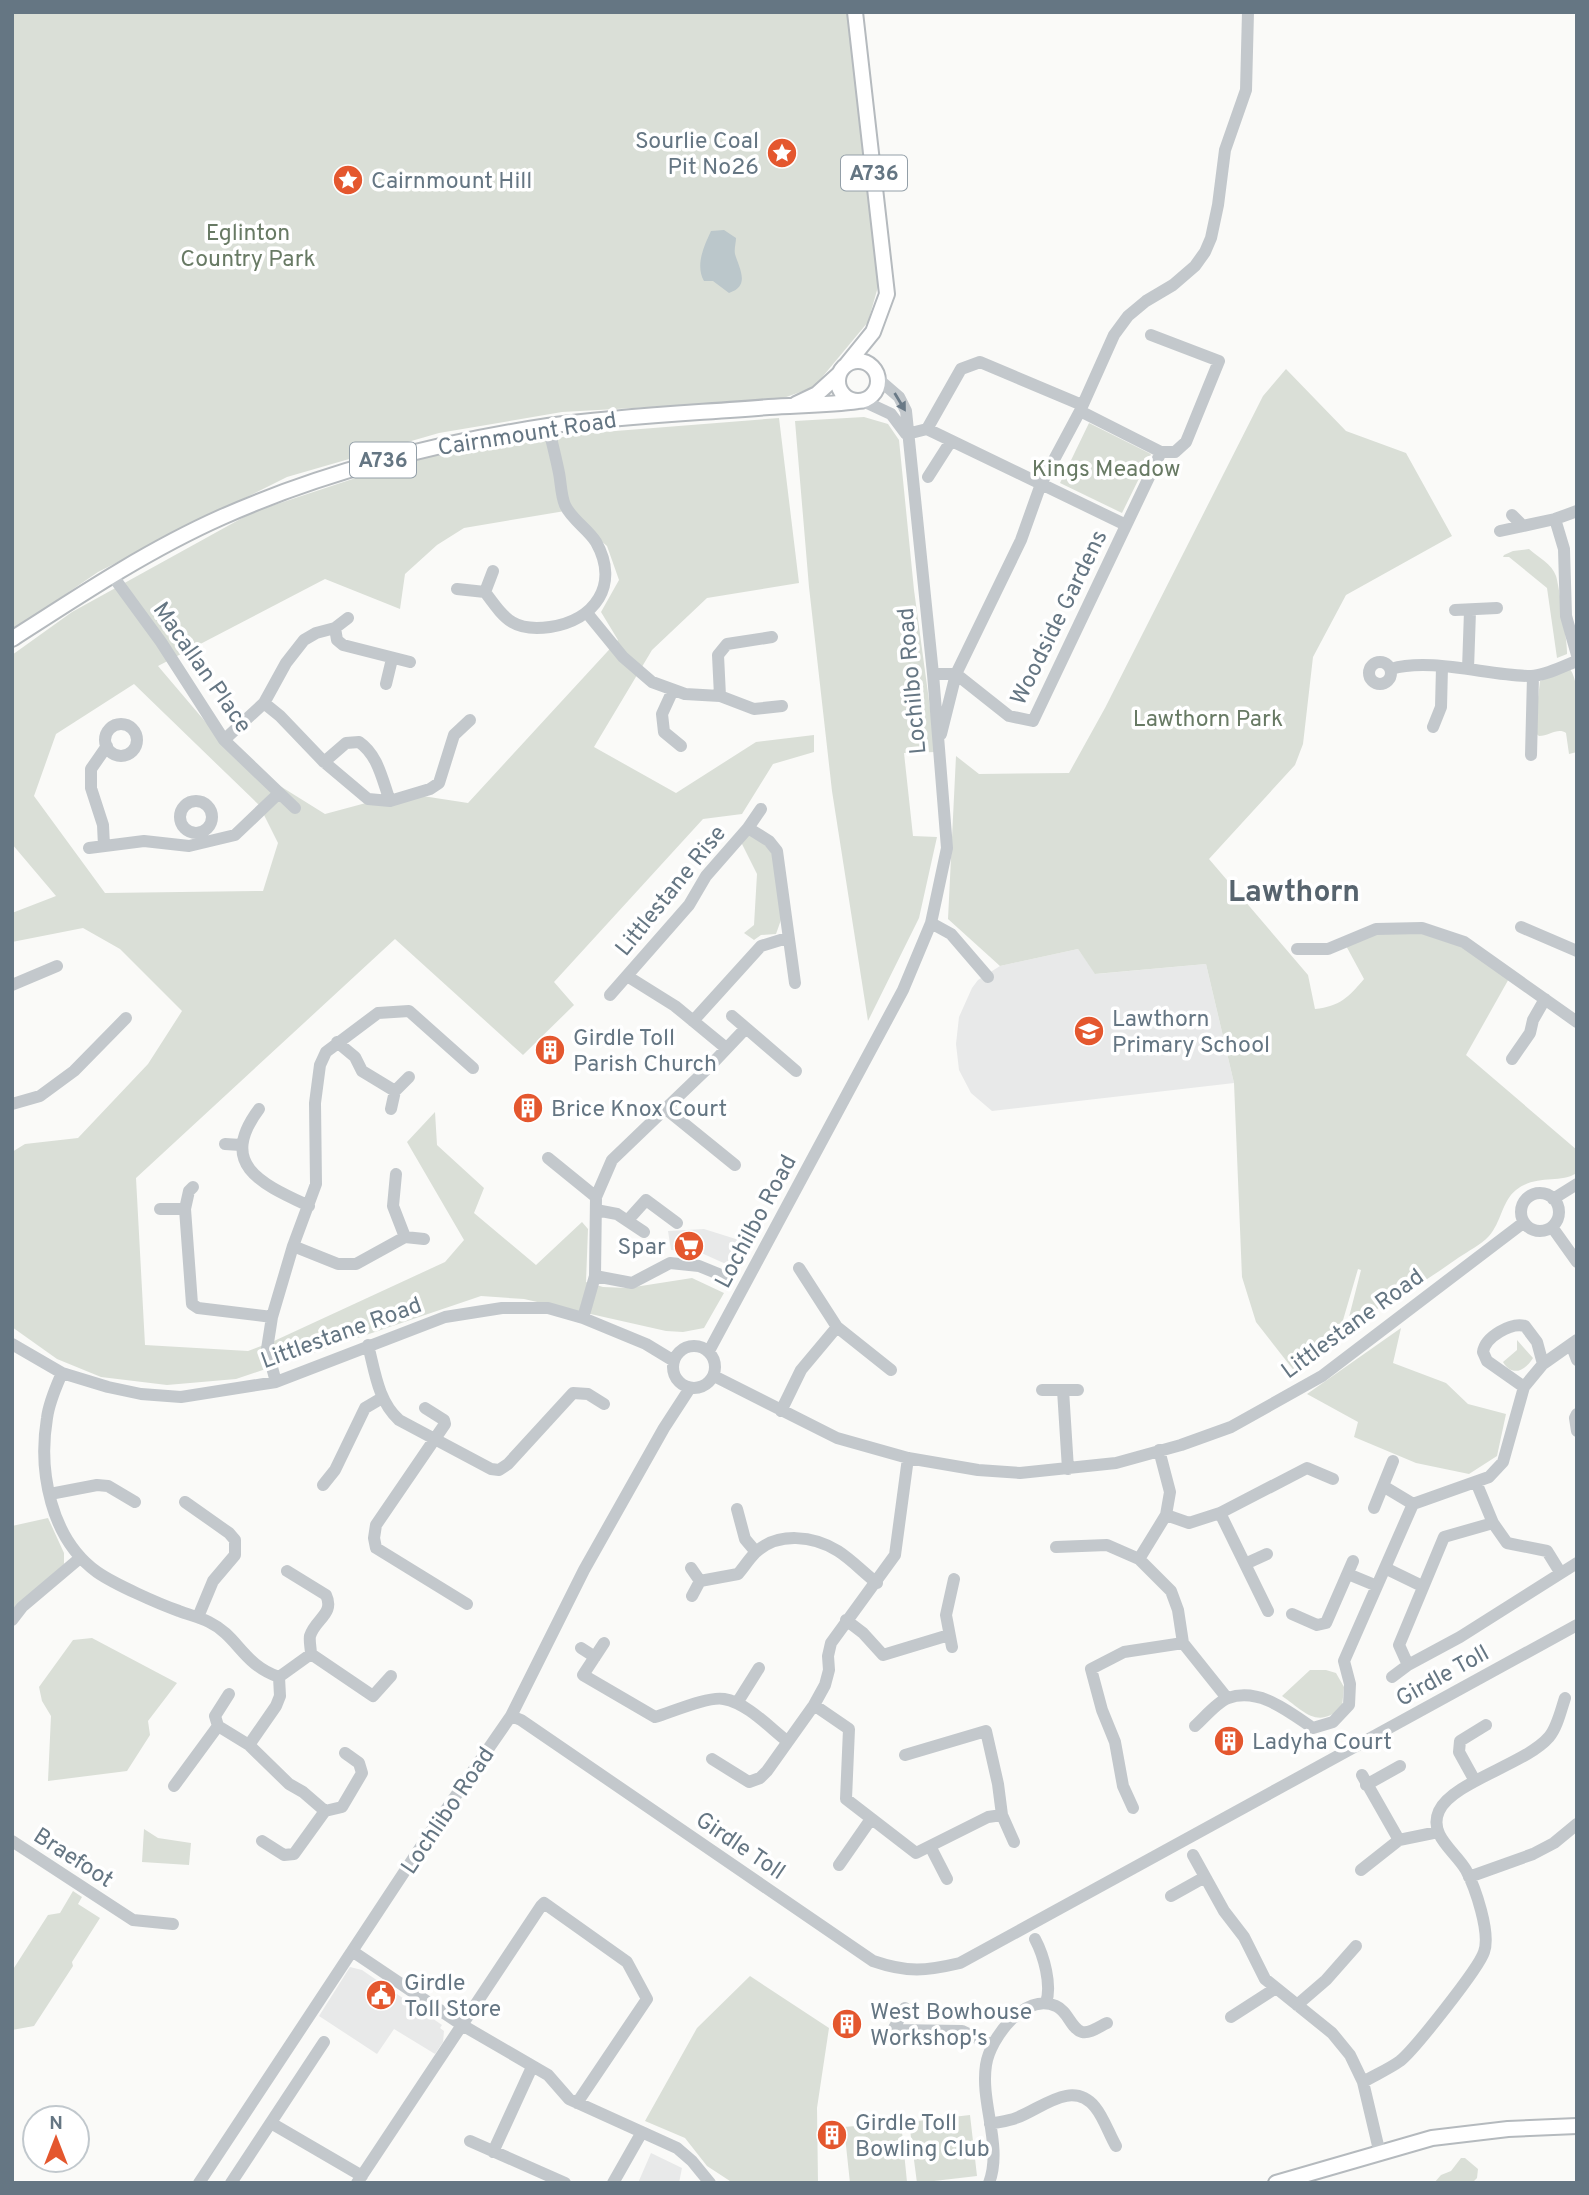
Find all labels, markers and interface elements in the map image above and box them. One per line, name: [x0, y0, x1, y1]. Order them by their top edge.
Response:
place label: Sourlie Coal Pit No26: [635, 128, 759, 183]
place icon: Sourlie Coal Pit No26: [765, 136, 799, 170]
road number: A736: [841, 156, 907, 190]
place icon: Cairnmount Hill: [331, 163, 365, 197]
place label: Cairnmount Hill: [371, 168, 532, 197]
park label: Eglinton Country Park: [180, 220, 316, 275]
one-way arrow: [894, 393, 906, 412]
street label: Cairnmount Road: [436, 407, 619, 464]
road number: A736: [350, 442, 416, 477]
park label: Kings Meadow: [1032, 456, 1180, 485]
street label: Woodside Gardens: [1005, 526, 1115, 710]
street label: Macallan Place: [145, 597, 257, 740]
street label: Lochilbo Road: [893, 606, 934, 755]
park label: Lawthorn Park: [1133, 706, 1283, 735]
street label: Littlestane Rise: [610, 820, 734, 963]
district label: Lawthorn: [1228, 875, 1360, 912]
place label: Lawthorn Primary School: [1112, 1006, 1270, 1061]
school or university icon: Lawthorn Primary School: [1072, 1014, 1106, 1048]
place label: Girdle Toll Parish Church: [573, 1025, 717, 1080]
building icon: Girdle Toll Parish Church: [533, 1033, 567, 1067]
building icon: Brice Knox Court: [511, 1091, 545, 1125]
place label: Brice Knox Court: [551, 1096, 727, 1125]
street label: Lochilbo Road: [710, 1150, 805, 1294]
supermarket icon: Spar: [672, 1229, 706, 1263]
place label: Spar: [618, 1234, 666, 1263]
street label: Littlestane Road: [1277, 1264, 1430, 1386]
street label: Littlestane Road: [257, 1292, 426, 1377]
street label: Girdle Toll: [1392, 1640, 1495, 1715]
building icon: Ladyha Court: [1212, 1724, 1246, 1758]
place label: Ladyha Court: [1252, 1729, 1392, 1758]
street label: Lochlibo Road: [396, 1742, 502, 1881]
street label: Girdle Toll: [689, 1807, 790, 1888]
street label: Braefoot: [27, 1823, 118, 1896]
place label: Girdle Toll Store: [404, 1970, 501, 2025]
public building icon: Girdle Toll Store: [364, 1978, 398, 2012]
place label: West Bowhouse Workshop's: [870, 1999, 1032, 2054]
building icon: West Bowhouse Workshop's: [830, 2007, 864, 2041]
north arrow: [21, 2104, 91, 2174]
place label: Girdle Toll Bowling Club: [855, 2110, 990, 2165]
text: N: [49, 2112, 63, 2136]
building icon: Girdle Toll Bowling Club: [815, 2118, 849, 2152]

